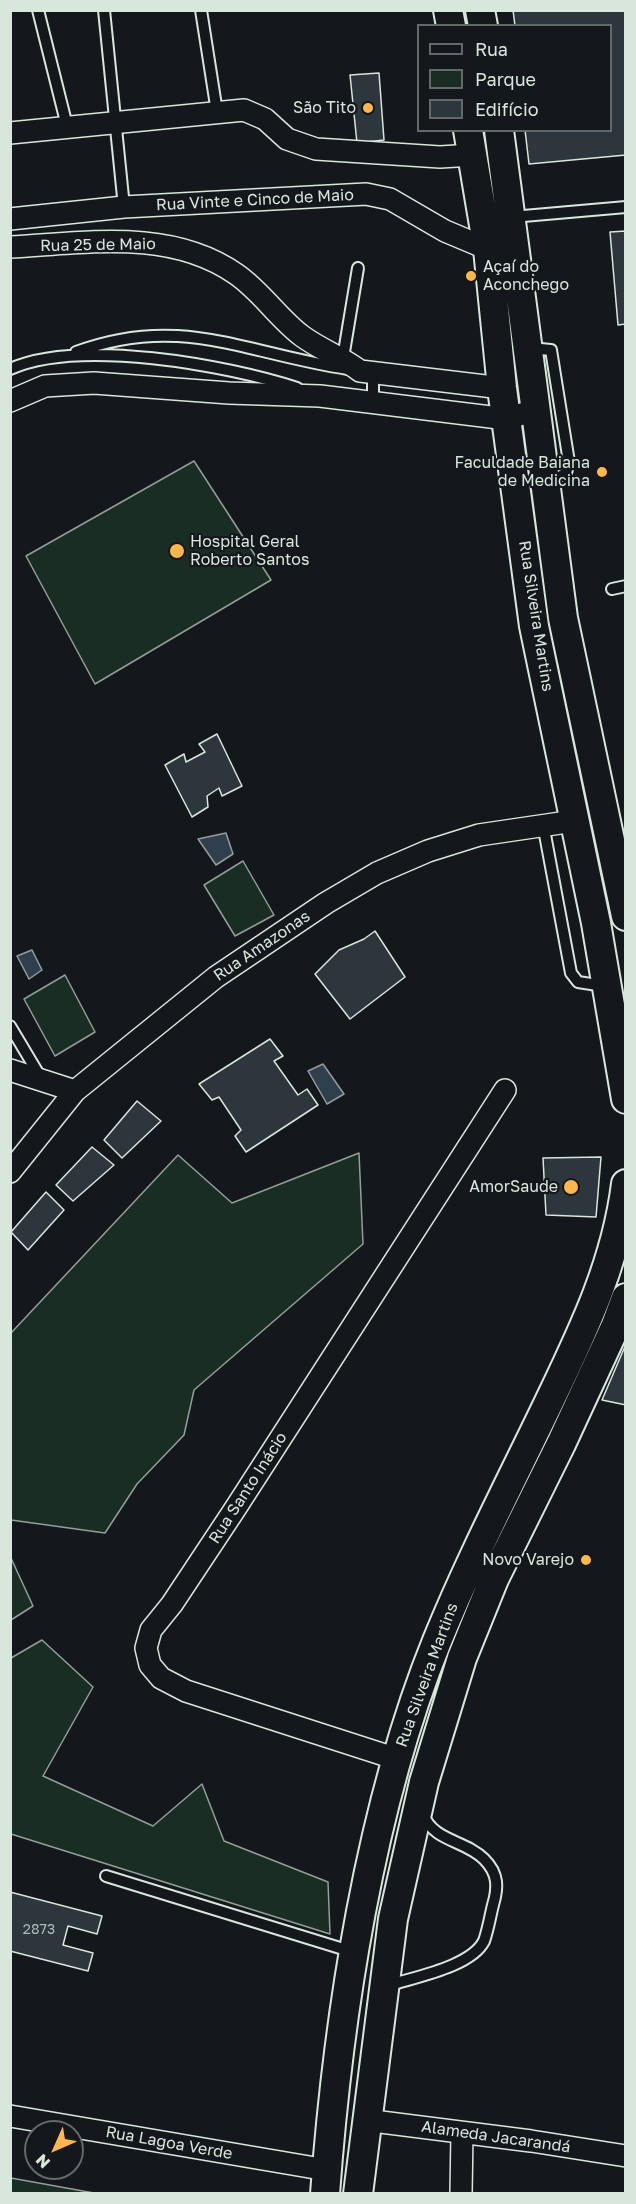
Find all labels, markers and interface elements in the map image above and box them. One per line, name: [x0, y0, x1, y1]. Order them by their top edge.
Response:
legend: [417, 24, 612, 132]
text: Rua: [475, 38, 508, 60]
text: Parque: [475, 68, 536, 90]
place label: São Tito: [293, 98, 356, 118]
text: Edifício: [475, 98, 539, 120]
marker: São Tito: [361, 101, 375, 115]
street label: Rua Vinte e Cinco de Maio: [156, 185, 354, 215]
street label: Rua 25 de Maio: [40, 234, 156, 256]
place label: Açaí do Aconchego: [483, 257, 569, 295]
marker: Açaí do Aconchego: [464, 269, 478, 283]
place label: Faculdade Baiana de Medicina: [454, 453, 590, 491]
marker: Faculdade Baiana de Medicina: [595, 465, 609, 479]
place label: Hospital Geral Roberto Santos: [190, 532, 309, 570]
street label: Rua Silveira Martins: [515, 539, 557, 693]
marker: Hospital Geral Roberto Santos: [168, 542, 186, 560]
street label: Rua Amazonas: [210, 907, 314, 985]
place label: AmorSaude: [469, 1177, 558, 1197]
marker: AmorSaude: [562, 1178, 580, 1196]
street label: Rua Santo Inácio: [205, 1429, 291, 1547]
place label: Novo Varejo: [482, 1550, 574, 1570]
marker: Novo Varejo: [579, 1553, 593, 1567]
street label: Rua Silveira Martins: [392, 1600, 462, 1750]
house number: 2873: [23, 1922, 55, 1938]
street label: Alameda Jacarandá: [420, 2117, 572, 2157]
north arrow: [24, 2120, 84, 2180]
street label: Rua Lagoa Verde: [104, 2122, 234, 2164]
text: N: [31, 2150, 54, 2173]

